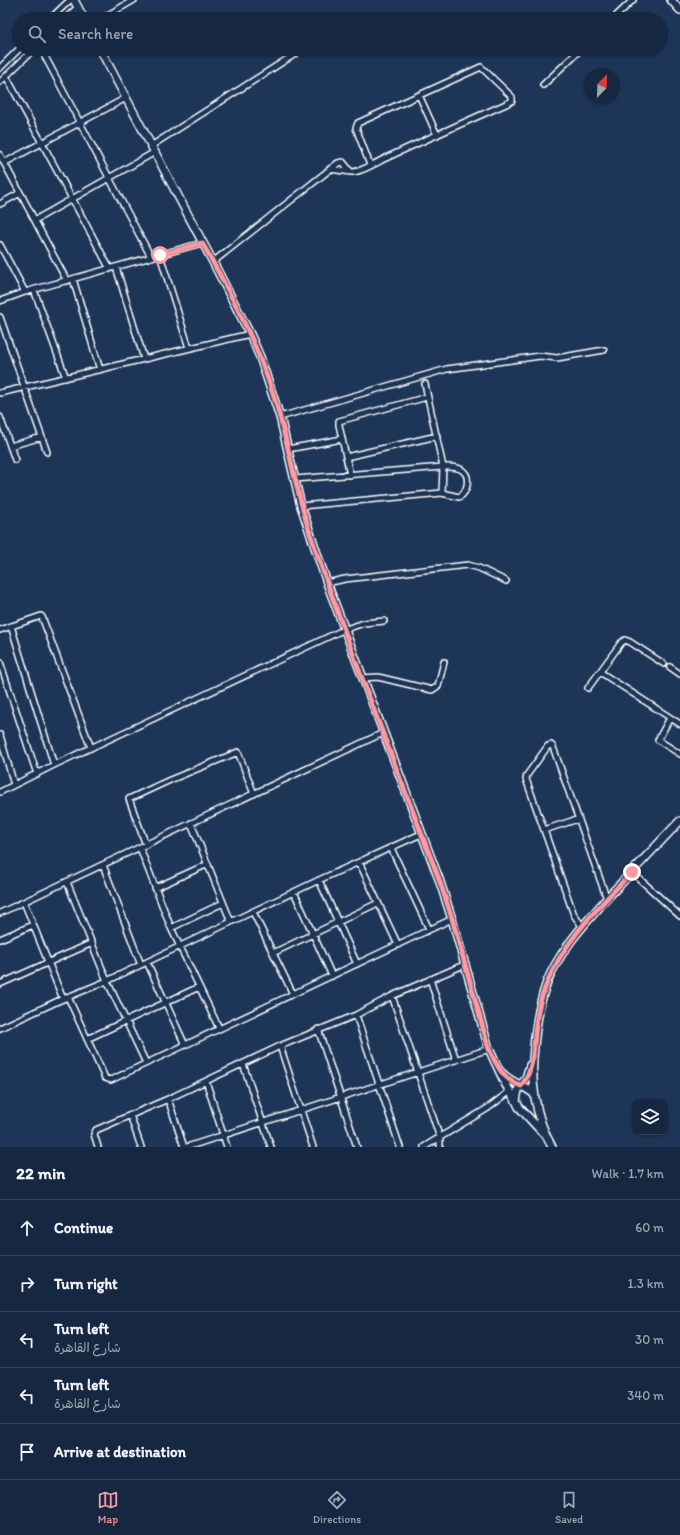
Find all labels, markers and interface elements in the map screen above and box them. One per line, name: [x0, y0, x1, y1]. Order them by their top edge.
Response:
search box: [12, 12, 668, 56]
icon: search: [26, 23, 48, 45]
text: Search here: [58, 25, 133, 43]
north arrow: [584, 68, 620, 104]
route start: [151, 246, 169, 264]
route end: [623, 863, 641, 881]
map controls: [632, 1099, 668, 1135]
button: layers: [632, 1099, 668, 1135]
text: 22 min: [16, 1163, 65, 1183]
text: Walk · 1.7 km: [592, 1166, 664, 1181]
icon: ahead: [16, 1217, 38, 1239]
text: Continue: [54, 1219, 113, 1237]
text: 60 m: [635, 1220, 664, 1235]
icon: right: [16, 1273, 38, 1295]
text: Turn right: [54, 1275, 118, 1293]
text: 1.3 km: [628, 1276, 664, 1291]
text: Turn left: [54, 1320, 109, 1338]
icon: left: [16, 1329, 38, 1351]
text: 30 m: [635, 1332, 664, 1347]
text: شارع القاهرة: [54, 1340, 121, 1355]
text: Turn left: [54, 1376, 109, 1394]
icon: left: [16, 1385, 38, 1407]
text: 340 m: [627, 1388, 664, 1403]
text: شارع القاهرة: [54, 1396, 121, 1411]
icon: arrive: [16, 1441, 38, 1463]
text: Arrive at destination: [54, 1443, 186, 1461]
tab: Map: [97, 1489, 119, 1526]
tab: Directions: [313, 1489, 361, 1526]
tab: Saved: [555, 1489, 583, 1526]

